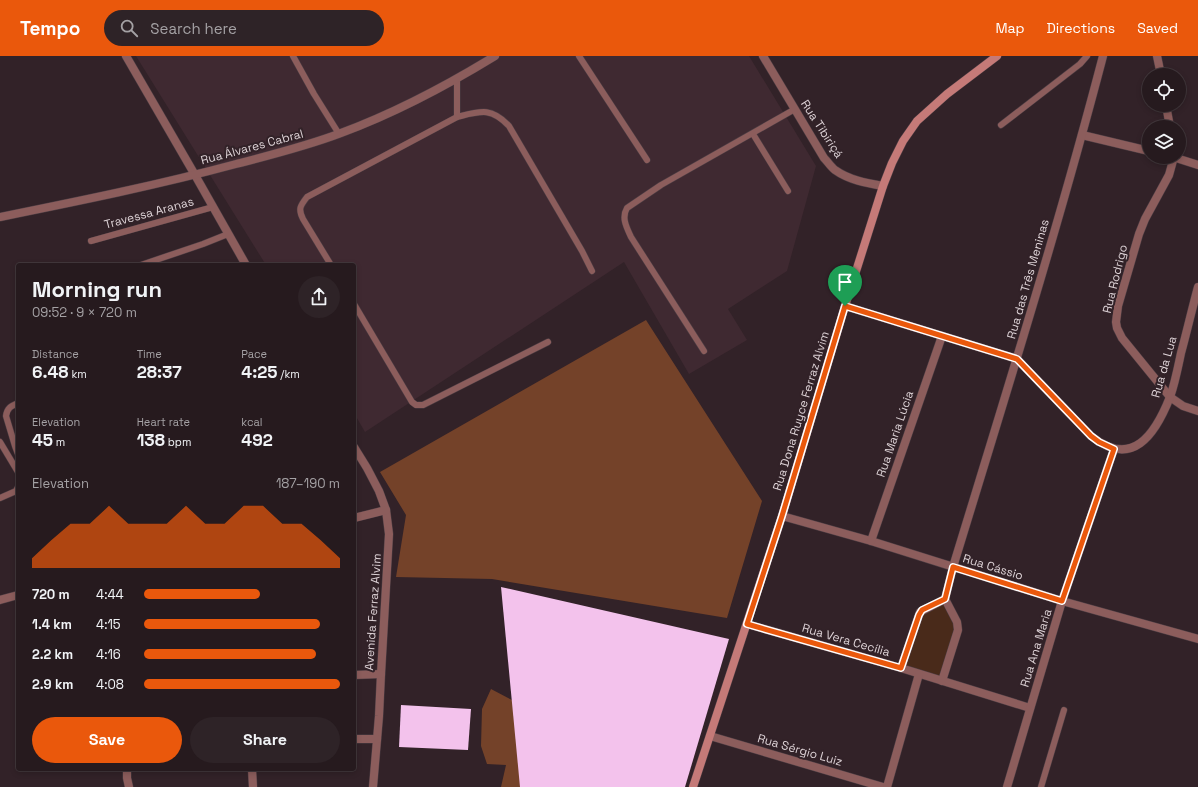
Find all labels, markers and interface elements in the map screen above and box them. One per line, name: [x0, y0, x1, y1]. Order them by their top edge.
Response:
search box: [104, 10, 384, 46]
text: Tempo: [20, 16, 80, 41]
icon: search: [118, 17, 140, 39]
text: Search here: [150, 19, 237, 38]
text: Map: [995, 19, 1025, 37]
text: Directions: [1047, 19, 1115, 37]
text: Saved: [1137, 19, 1178, 37]
map controls: [1142, 68, 1186, 164]
button: locate: [1142, 68, 1186, 112]
street label: Rua Tibiriçá: [797, 97, 847, 161]
button: layers: [1142, 120, 1186, 164]
street label: Rua Álvares Cabral: [199, 126, 305, 168]
street label: Travessa Aranas: [102, 193, 196, 233]
street label: Rua das Três Meninas: [1003, 217, 1053, 341]
street label: Rua Rodrigo: [1099, 243, 1131, 315]
pin: [828, 265, 862, 306]
icon: arrive: [834, 271, 856, 293]
text: Morning run: [32, 275, 162, 303]
button: share: [298, 276, 340, 318]
text: 09:52 · 9 × 720 m: [32, 304, 137, 321]
street label: Rua Dona Ruyce Ferraz Alvim: [769, 329, 833, 493]
street label: Rua da Lua: [1148, 334, 1180, 400]
text: Distance: [32, 347, 79, 361]
text: Time: [137, 347, 162, 361]
text: Pace: [241, 347, 267, 361]
text: 6.48: [32, 361, 69, 383]
text: 28:37: [137, 361, 182, 383]
text: 4:25: [241, 361, 278, 383]
text: km: [69, 367, 87, 381]
text: /km: [278, 367, 300, 381]
street label: Rua Maria Lúcia: [873, 389, 917, 479]
text: Elevation: [32, 415, 80, 429]
text: Heart rate: [137, 415, 190, 429]
text: kcal: [241, 415, 263, 429]
text: 45: [32, 429, 53, 451]
text: 138: [137, 429, 165, 451]
text: 492: [241, 429, 273, 451]
text: m: [53, 435, 65, 449]
text: bpm: [165, 435, 191, 449]
text: Elevation: [32, 475, 89, 492]
text: 187–190 m: [276, 475, 340, 492]
street label: Rua Cássio: [961, 550, 1025, 584]
street label: Avenida Ferraz Alvim: [361, 553, 385, 671]
text: 720 m: [32, 586, 70, 603]
text: 4:44: [96, 586, 124, 603]
street label: Rua Ana Maria: [1016, 607, 1056, 689]
text: 1.4 km: [32, 616, 72, 633]
text: 4:15: [96, 616, 121, 633]
street label: Rua Vera Cecília: [800, 620, 892, 660]
text: 2.2 km: [32, 646, 73, 663]
text: 4:16: [96, 646, 121, 663]
text: 2.9 km: [32, 676, 73, 693]
text: 4:08: [96, 676, 124, 693]
button: Save: [32, 717, 182, 763]
button: Share: [190, 717, 340, 763]
street label: Rua Sérgio Luiz: [756, 730, 844, 770]

